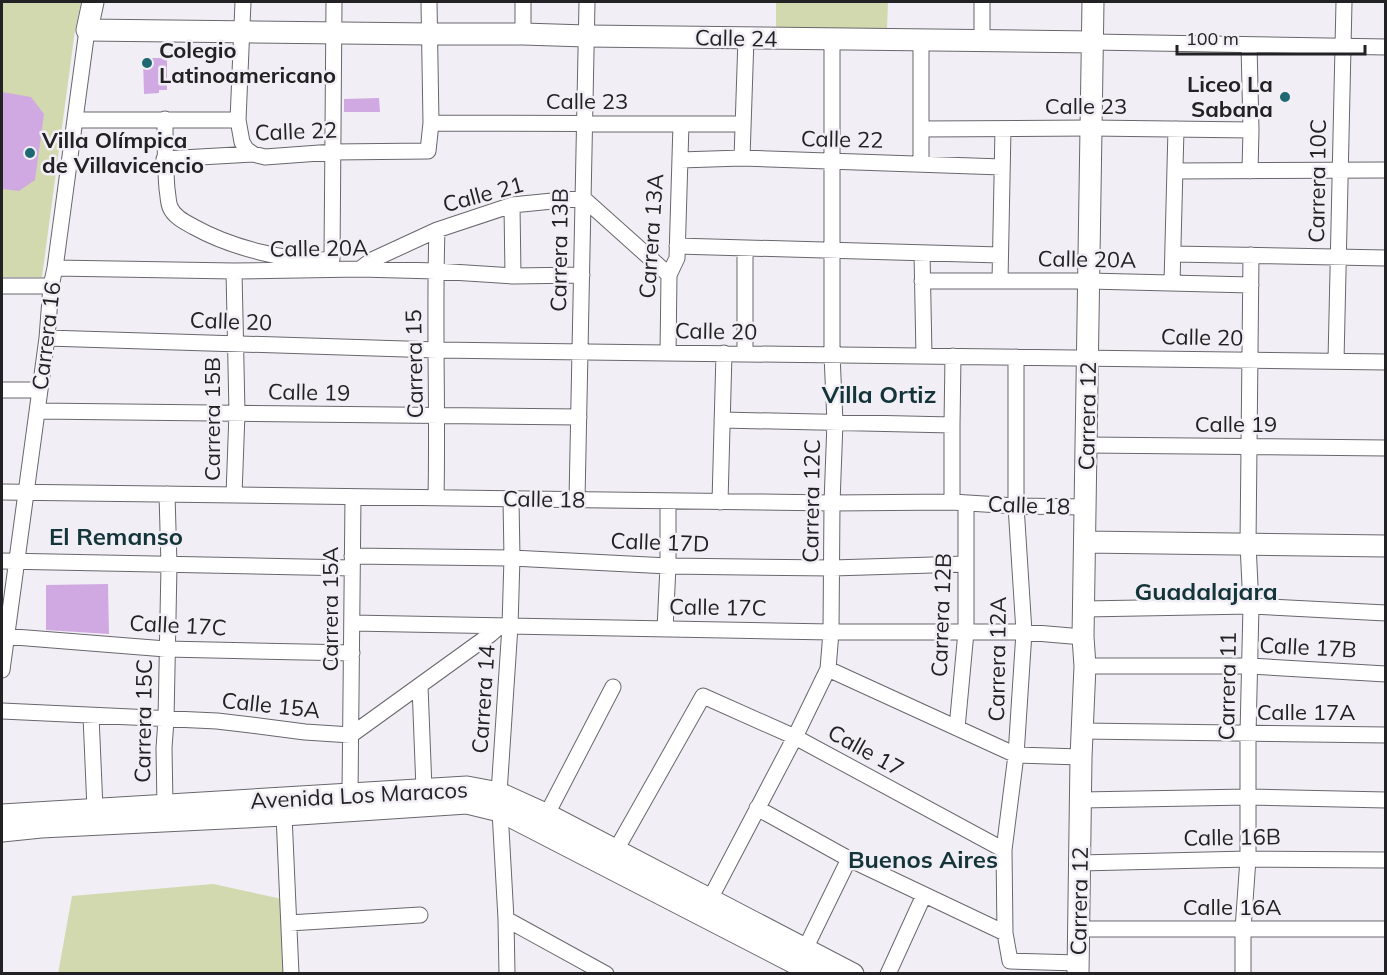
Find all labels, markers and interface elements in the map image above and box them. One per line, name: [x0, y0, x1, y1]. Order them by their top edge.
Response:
scale bar: [1177, 18, 1364, 56]
street label: Calle 24: [695, 23, 777, 53]
text: 100 m: [1186, 27, 1239, 50]
place label: Colegio Latinoamericano: [159, 36, 336, 89]
marker: Colegio Latinoamericano: [140, 56, 154, 70]
place label: Liceo La Sabana: [1187, 70, 1273, 123]
street label: Calle 23: [546, 87, 628, 115]
marker: Liceo La Sabana: [1278, 90, 1292, 104]
street label: Calle 23: [1045, 92, 1127, 120]
street label: Calle 22: [254, 116, 338, 146]
street label: Carrera 10C: [1302, 119, 1332, 243]
street label: Calle 22: [801, 124, 883, 154]
place label: Villa Olímpica de Villavicencio: [41, 126, 204, 179]
marker: Villa Olímpica de Villavicencio: [23, 146, 37, 160]
street label: Calle 21: [440, 170, 526, 218]
street label: Carrera 13A: [633, 173, 669, 299]
street label: Carrera 13B: [544, 188, 574, 312]
street label: Calle 20A: [269, 233, 369, 263]
street label: Calle 20A: [1037, 244, 1137, 274]
street label: Carrera 16: [25, 280, 67, 392]
street label: Calle 20: [189, 306, 273, 336]
street label: Carrera 15: [399, 309, 429, 419]
street label: Calle 20: [675, 316, 757, 346]
street label: Calle 20: [1161, 322, 1243, 352]
street label: Carrera 15B: [198, 357, 226, 481]
street label: Carrera 12: [1072, 361, 1102, 471]
street label: Calle 19: [268, 377, 350, 407]
district label: Villa Ortiz: [821, 379, 936, 409]
street label: Calle 19: [1195, 410, 1277, 438]
street label: Carrera 12C: [796, 439, 826, 563]
street label: Calle 18: [503, 484, 585, 514]
street label: Calle 18: [987, 490, 1071, 520]
district label: El Remanso: [49, 521, 183, 551]
street label: Calle 17D: [610, 526, 710, 558]
street label: Carrera 15A: [316, 546, 344, 672]
street label: Carrera 12B: [925, 553, 957, 677]
district label: Guadalajara: [1134, 576, 1278, 606]
street label: Calle 17C: [669, 592, 767, 622]
street label: Carrera 12A: [982, 596, 1012, 722]
street label: Calle 17C: [129, 608, 227, 642]
street label: Calle 17B: [1259, 630, 1357, 664]
street label: Carrera 11: [1212, 631, 1242, 741]
street label: Carrera 14: [465, 644, 501, 754]
street label: Carrera 15C: [128, 659, 158, 783]
street label: Calle 15A: [220, 686, 322, 724]
street label: Calle 17A: [1257, 698, 1355, 726]
street label: Calle 17: [823, 718, 909, 782]
street label: Avenida Los Maracos: [250, 775, 468, 815]
street label: Calle 16B: [1183, 822, 1281, 852]
district label: Buenos Aires: [848, 844, 998, 874]
street label: Carrera 12: [1064, 846, 1094, 956]
street label: Calle 16A: [1183, 893, 1281, 921]

